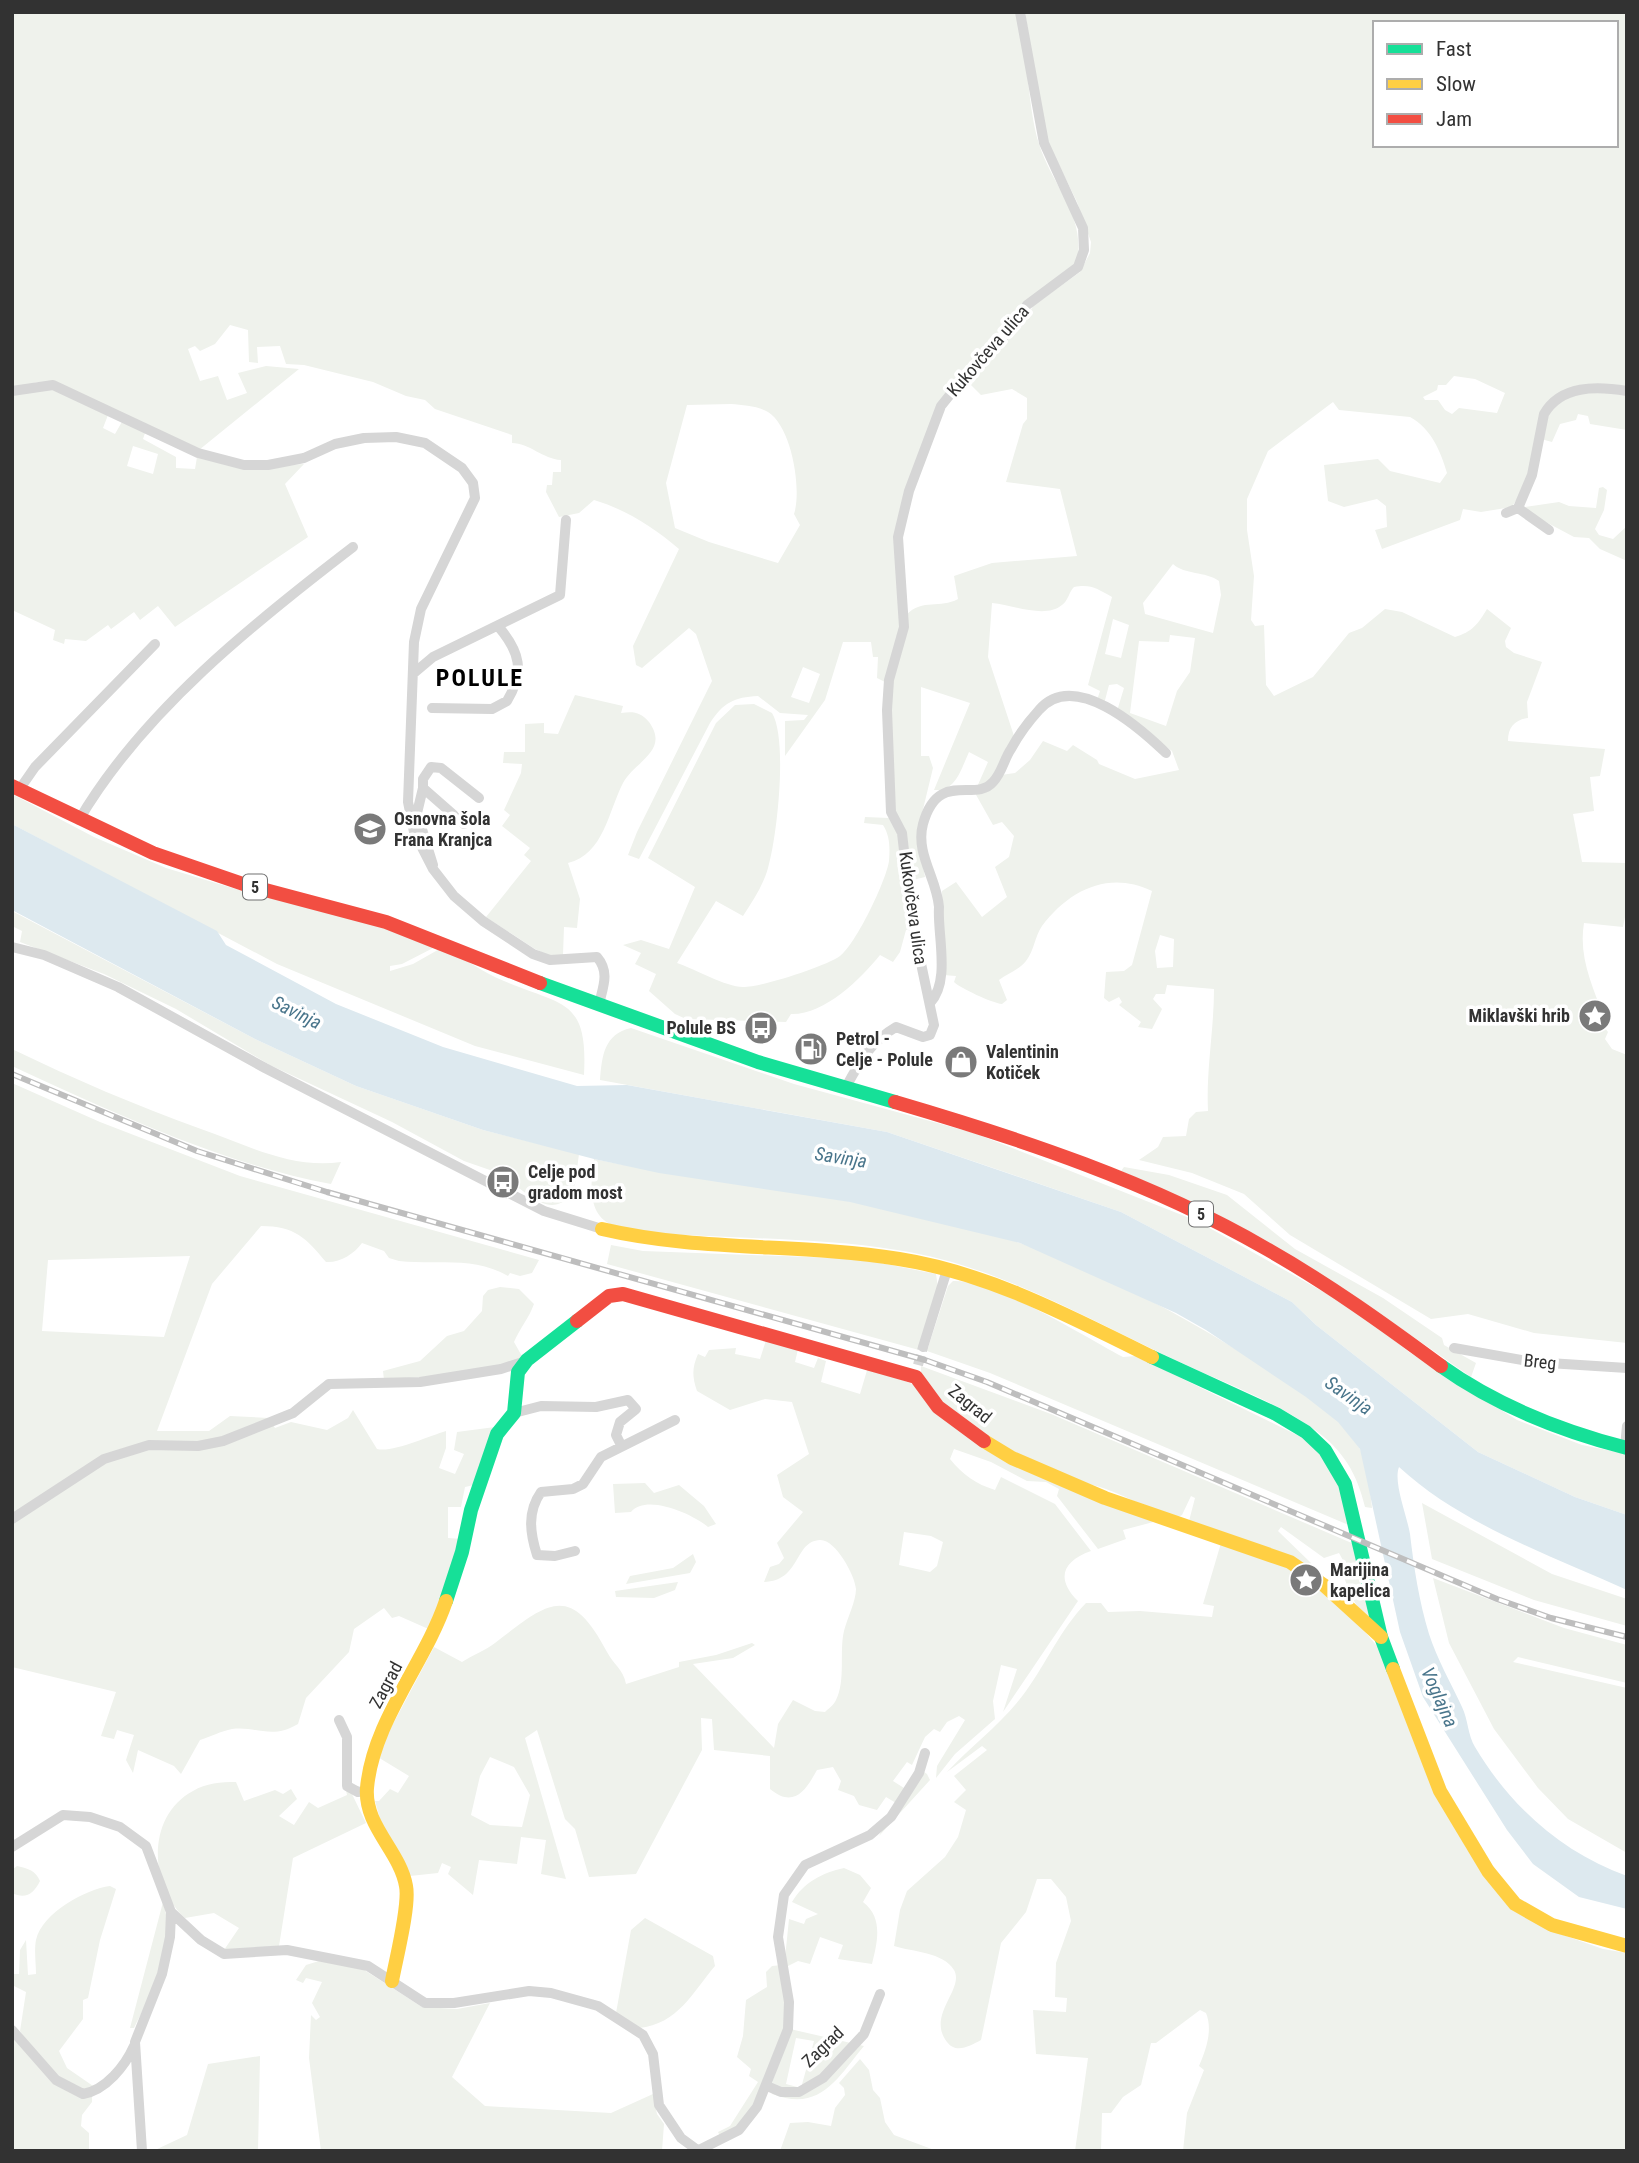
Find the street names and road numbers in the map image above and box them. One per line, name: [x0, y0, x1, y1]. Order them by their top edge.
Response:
street label: Kukovčeva ulica: [942, 301, 1033, 400]
street label: Kukovčeva ulica: [895, 850, 932, 966]
road number: 5: [243, 874, 267, 900]
road number: 5: [1189, 1202, 1213, 1226]
street label: Breg: [1523, 1349, 1557, 1374]
street label: Zagrad: [944, 1380, 996, 1427]
street label: Zagrad: [365, 1658, 406, 1712]
street label: Zagrad: [798, 2022, 848, 2071]

